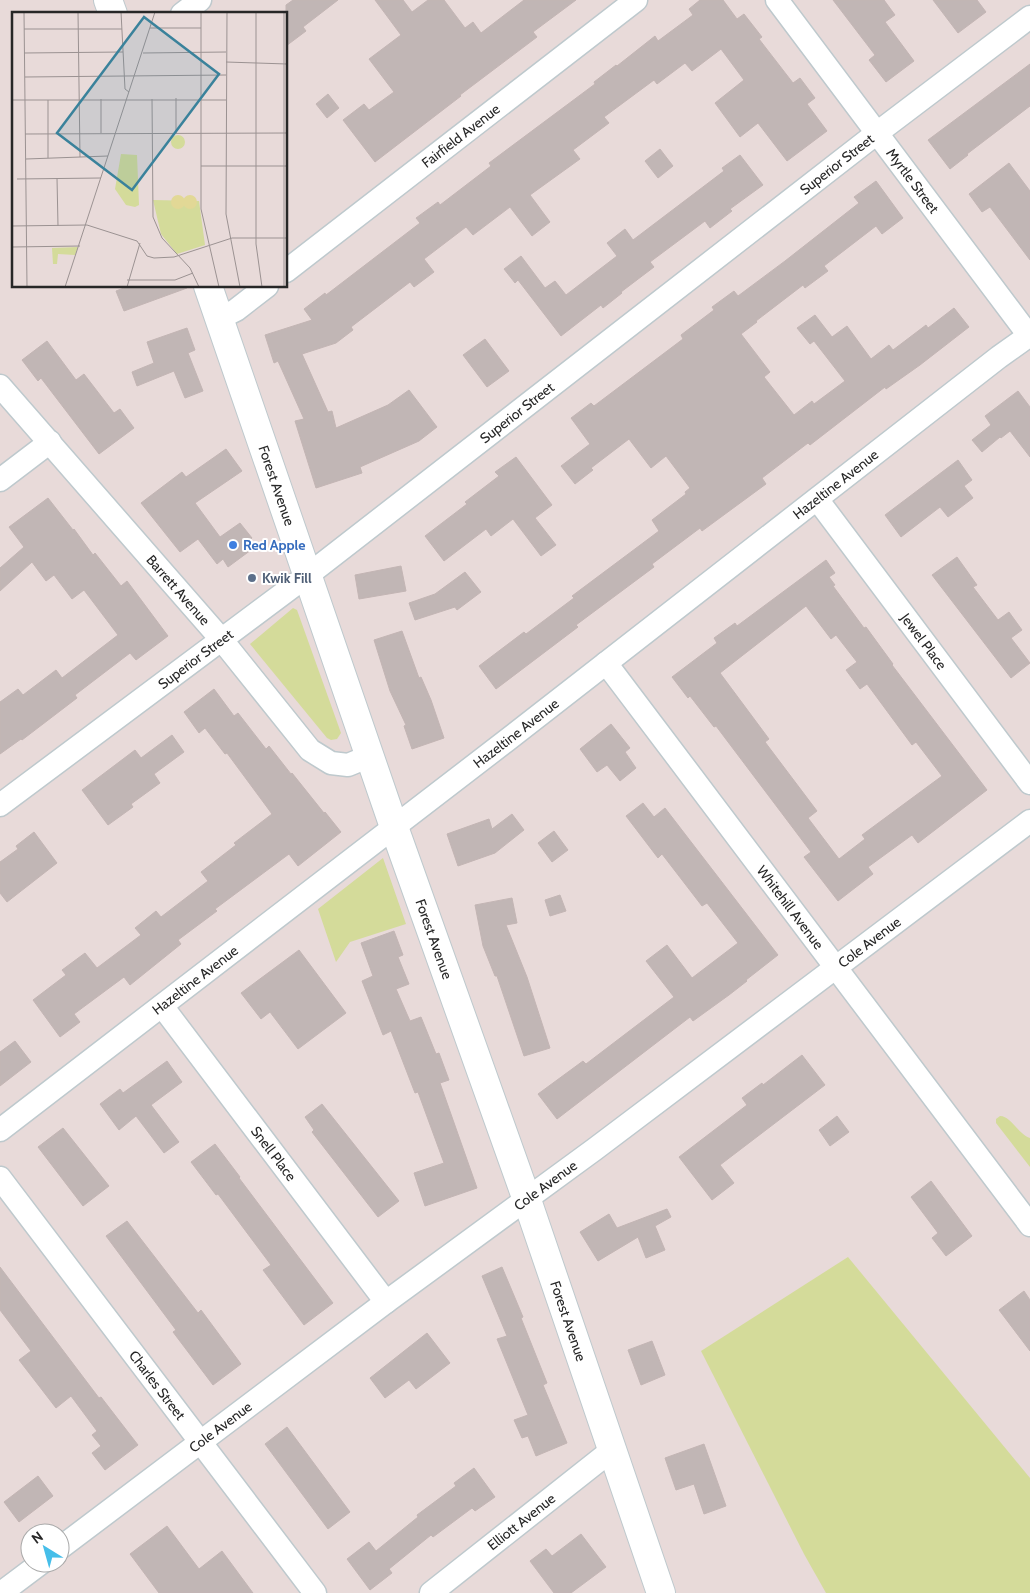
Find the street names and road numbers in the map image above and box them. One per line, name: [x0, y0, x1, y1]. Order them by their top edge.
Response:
street label: Fairfield Avenue: [418, 100, 503, 172]
street label: Superior Street: [796, 130, 878, 199]
street label: Myrtle Street: [882, 145, 943, 217]
street label: Superior Street: [476, 378, 558, 447]
street label: Forest Avenue: [254, 443, 299, 528]
street label: Hazeltine Avenue: [789, 445, 882, 523]
street label: Barrett Avenue: [143, 551, 214, 629]
street label: Jewel Place: [896, 609, 951, 673]
street label: Superior Street: [154, 625, 237, 693]
street label: Hazeltine Avenue: [470, 694, 562, 772]
street label: Whitehill Avenue: [753, 862, 828, 953]
street label: Forest Avenue: [411, 896, 457, 982]
street label: Cole Avenue: [834, 913, 904, 972]
street label: Hazeltine Avenue: [148, 941, 242, 1019]
street label: Snell Place: [247, 1122, 300, 1185]
street label: Cole Avenue: [510, 1156, 581, 1214]
street label: Forest Avenue: [546, 1278, 590, 1364]
street label: Charles Street: [125, 1347, 190, 1424]
street label: Cole Avenue: [185, 1397, 255, 1456]
street label: Elliott Avenue: [483, 1489, 559, 1554]

